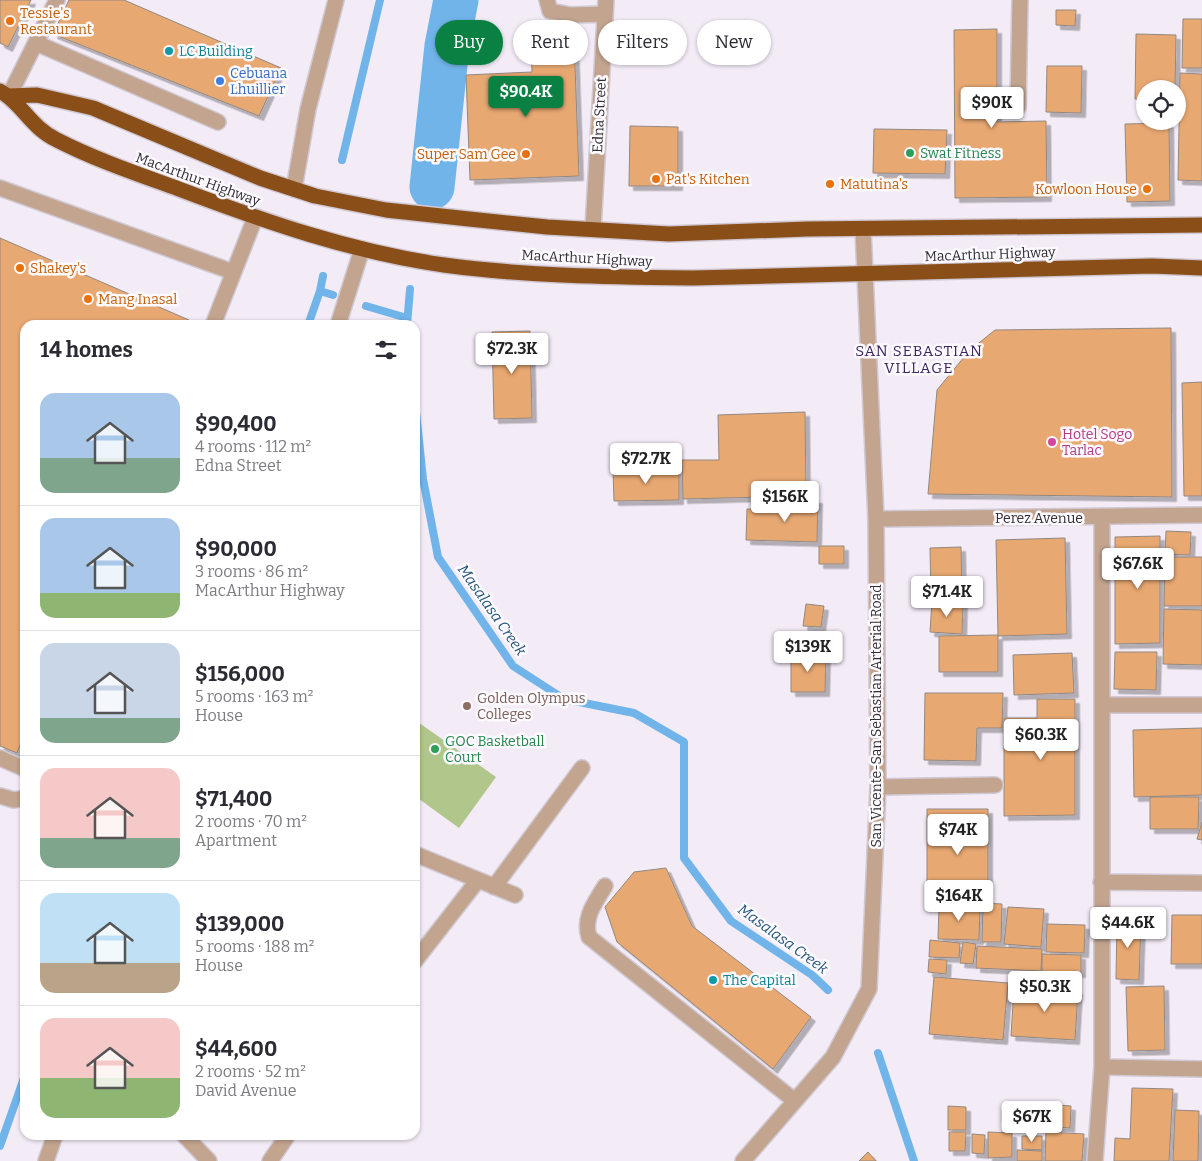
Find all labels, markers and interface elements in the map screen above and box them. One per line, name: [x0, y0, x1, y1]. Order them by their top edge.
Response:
place label: Tessie's Restaurant: [20, 5, 92, 38]
marker: Tessie's Restaurant: [4, 15, 16, 27]
chip: Buy: [435, 20, 503, 65]
chip: Rent: [513, 20, 588, 65]
chip: Filters: [598, 20, 687, 65]
chip: New: [697, 20, 771, 65]
place label: LC Building: [179, 43, 253, 60]
marker: LC Building: [163, 45, 175, 57]
place label: Cebuana Lhuillier: [230, 65, 288, 98]
marker: Cebuana Lhuillier: [214, 75, 226, 87]
pin: $90.4K: [485, 76, 567, 118]
street label: Edna Street: [589, 77, 610, 153]
map controls: [1136, 80, 1186, 130]
button: locate: [1136, 80, 1186, 130]
text: $90.4K: [499, 82, 553, 101]
pin: $90K: [962, 86, 1022, 129]
text: $90K: [972, 93, 1012, 112]
place label: Swat Fitness: [920, 145, 1001, 162]
place label: Super Sam Gee: [417, 146, 516, 163]
marker: Swat Fitness: [904, 147, 916, 159]
marker: Super Sam Gee: [520, 148, 532, 160]
street label: MacArthur Highway: [133, 149, 263, 210]
place label: Pat's Kitchen: [666, 171, 750, 188]
marker: Pat's Kitchen: [650, 173, 662, 185]
place label: Matutina's: [840, 176, 908, 193]
marker: Matutina's: [824, 178, 836, 190]
place label: Kowloon House: [1035, 181, 1137, 198]
marker: Kowloon House: [1141, 183, 1153, 195]
street label: MacArthur Highway: [924, 244, 1056, 265]
street label: MacArthur Highway: [521, 247, 653, 270]
place label: Shakey's: [30, 260, 86, 277]
marker: Shakey's: [14, 262, 26, 274]
place label: Mang Inasal: [98, 291, 177, 308]
marker: Mang Inasal: [82, 293, 94, 305]
pin: $72.3K: [471, 332, 553, 375]
icon: filters: [372, 336, 400, 364]
text: 14 homes: [40, 337, 133, 363]
text: $72.3K: [486, 339, 538, 358]
district label: SAN SEBASTIAN VILLAGE: [855, 342, 983, 377]
text: $90,400: [195, 411, 277, 437]
icon: home: [80, 413, 140, 473]
place label: Hotel Sogo Tarlac: [1062, 426, 1132, 459]
marker: Hotel Sogo Tarlac: [1046, 436, 1058, 448]
text: 4 rooms · 112 m²: [195, 437, 311, 456]
pin: $72.7K: [605, 442, 687, 485]
text: $72.7K: [621, 449, 671, 468]
text: Edna Street: [195, 456, 281, 475]
pin: $156K: [750, 480, 820, 523]
text: $156K: [762, 487, 808, 506]
street label: Perez Avenue: [995, 510, 1083, 527]
text: $90,000: [195, 536, 277, 562]
icon: home: [80, 538, 140, 598]
pin: $67.6K: [1097, 548, 1179, 590]
text: $67.6K: [1113, 554, 1163, 573]
water label: Masalasa Creek: [454, 561, 531, 660]
text: 3 rooms · 86 m²: [195, 562, 308, 581]
pin: $71.4K: [906, 576, 988, 618]
text: MacArthur Highway: [195, 581, 345, 600]
text: $71.4K: [922, 582, 972, 601]
street label: San Vicente-San Sebastian Arterial Road: [868, 585, 885, 847]
pin: $139K: [773, 630, 843, 673]
text: $139K: [785, 637, 831, 656]
text: $156,000: [195, 661, 285, 687]
icon: home: [80, 663, 140, 723]
text: 5 rooms · 163 m²: [195, 687, 313, 706]
place label: Golden Olympus Colleges: [477, 690, 586, 723]
marker: Golden Olympus Colleges: [461, 700, 473, 712]
text: House: [195, 706, 243, 725]
pin: $60.3K: [1000, 718, 1082, 761]
text: $60.3K: [1015, 725, 1067, 744]
place label: GOC Basketball Court: [445, 733, 545, 766]
marker: GOC Basketball Court: [429, 743, 441, 755]
text: $71,400: [195, 786, 272, 812]
icon: home: [80, 788, 140, 848]
text: 2 rooms · 70 m²: [195, 812, 307, 831]
pin: $74K: [928, 814, 988, 856]
text: $74K: [938, 820, 978, 839]
text: Apartment: [195, 831, 277, 850]
pin: $164K: [924, 880, 994, 922]
text: $164K: [935, 886, 983, 905]
water label: Masalasa Creek: [734, 900, 832, 978]
pin: $44.6K: [1087, 906, 1169, 949]
text: $139,000: [195, 911, 284, 937]
icon: home: [80, 913, 140, 973]
text: $44.6K: [1101, 913, 1155, 932]
text: 5 rooms · 188 m²: [195, 937, 314, 956]
text: House: [195, 956, 243, 975]
pin: $50.3K: [1004, 970, 1086, 1013]
place label: The Capital: [723, 972, 796, 989]
marker: The Capital: [707, 974, 719, 986]
text: $50.3K: [1019, 977, 1071, 996]
text: $44,600: [195, 1036, 277, 1062]
icon: home: [80, 1038, 140, 1098]
text: 2 rooms · 52 m²: [195, 1062, 306, 1081]
text: David Avenue: [195, 1081, 297, 1100]
pin: $67K: [1002, 1100, 1062, 1143]
text: $67K: [1012, 1107, 1052, 1126]

